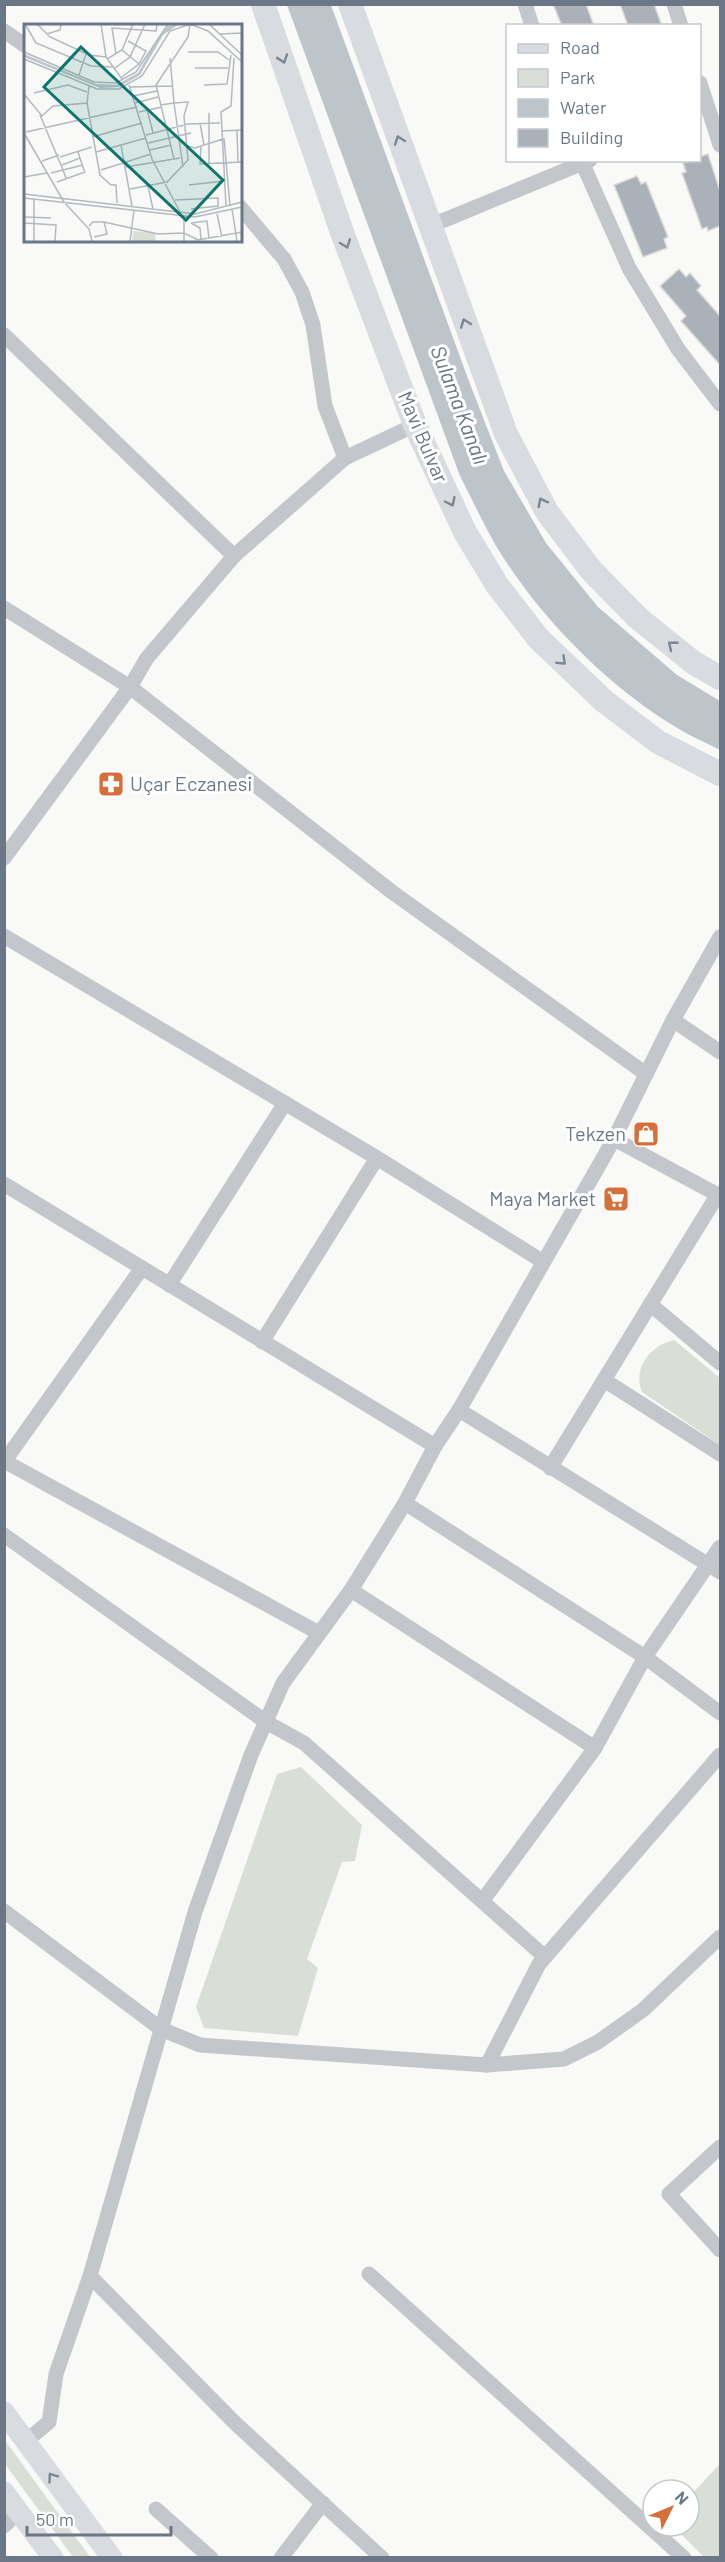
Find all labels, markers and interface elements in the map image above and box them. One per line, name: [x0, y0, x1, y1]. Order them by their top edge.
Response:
inset map: [24, 24, 242, 242]
legend: [506, 24, 701, 162]
text: Road: [560, 36, 600, 58]
one-way arrow: [275, 54, 288, 64]
text: Park: [560, 66, 595, 88]
text: Water: [560, 96, 607, 118]
text: Building: [560, 126, 623, 148]
one-way arrow: [393, 135, 406, 146]
one-way arrow: [339, 238, 352, 249]
one-way arrow: [460, 318, 473, 329]
water label: Sulama Kanalı: [426, 342, 494, 467]
street label: Mavi Bulvar: [394, 387, 454, 486]
one-way arrow: [444, 496, 456, 507]
one-way arrow: [537, 497, 549, 508]
one-way arrow: [668, 642, 679, 653]
one-way arrow: [555, 654, 566, 665]
pharmacy icon: Uçar Eczanesi: [96, 769, 126, 799]
place label: Uçar Eczanesi: [130, 771, 252, 795]
shop icon: Tekzen: [631, 1119, 661, 1149]
place label: Tekzen: [565, 1121, 626, 1145]
supermarket icon: Maya Market: [601, 1184, 631, 1214]
place label: Maya Market: [489, 1186, 596, 1210]
one-way arrow: [48, 2473, 59, 2484]
north arrow: [641, 2478, 701, 2538]
text: N: [672, 2487, 693, 2508]
scale bar: [27, 2499, 171, 2537]
text: 50 m: [36, 2508, 74, 2530]

